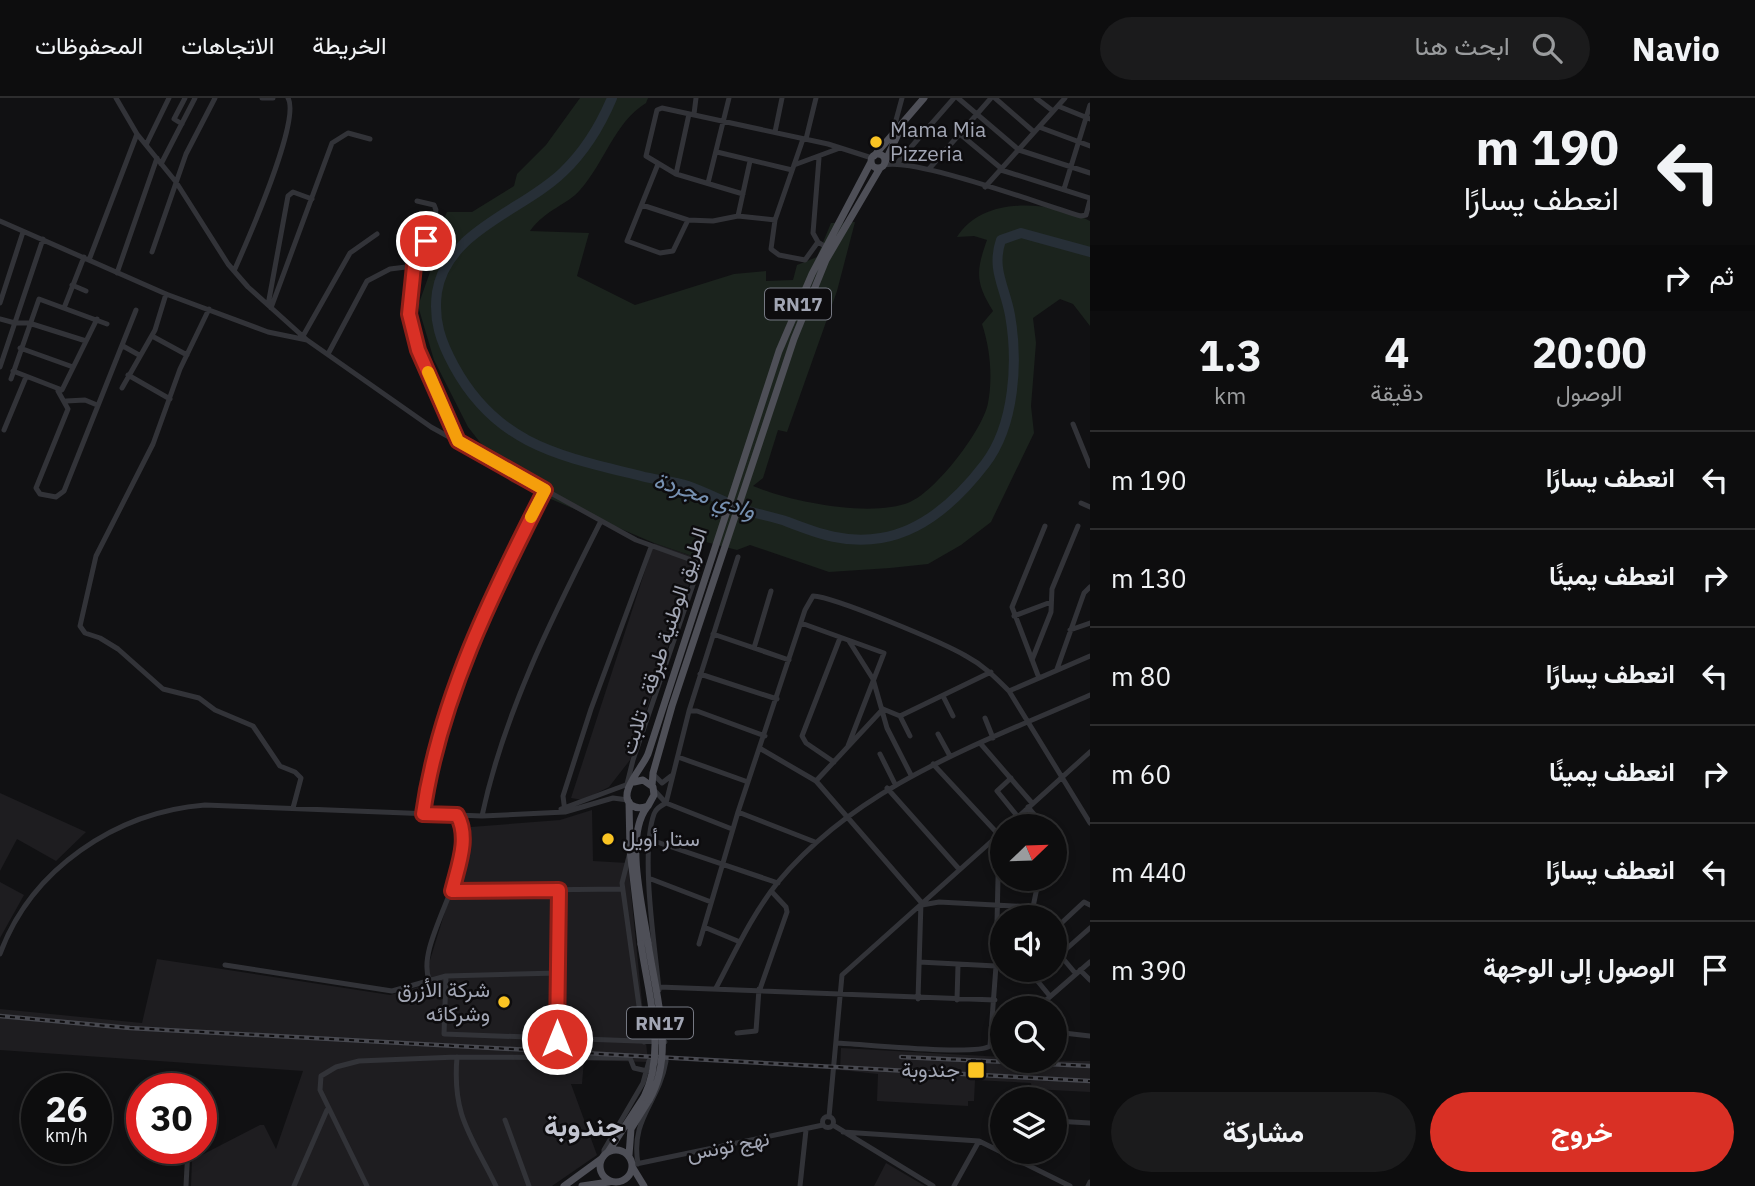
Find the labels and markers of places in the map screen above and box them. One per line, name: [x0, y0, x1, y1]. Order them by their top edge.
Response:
place label: Mama Mia Pizzeria: [890, 115, 986, 167]
marker: Mama Mia Pizzeria: [868, 134, 884, 150]
pin: [396, 211, 456, 271]
place label: ستار أويل: [622, 824, 700, 852]
marker: ستار أويل: [600, 831, 616, 847]
place label: شركة الأزرق وشركائه: [397, 975, 490, 1027]
marker: شركة الأزرق وشركائه: [496, 994, 512, 1010]
place label: جندوبة: [901, 1055, 960, 1083]
marker: جندوبة: [966, 1060, 986, 1080]

